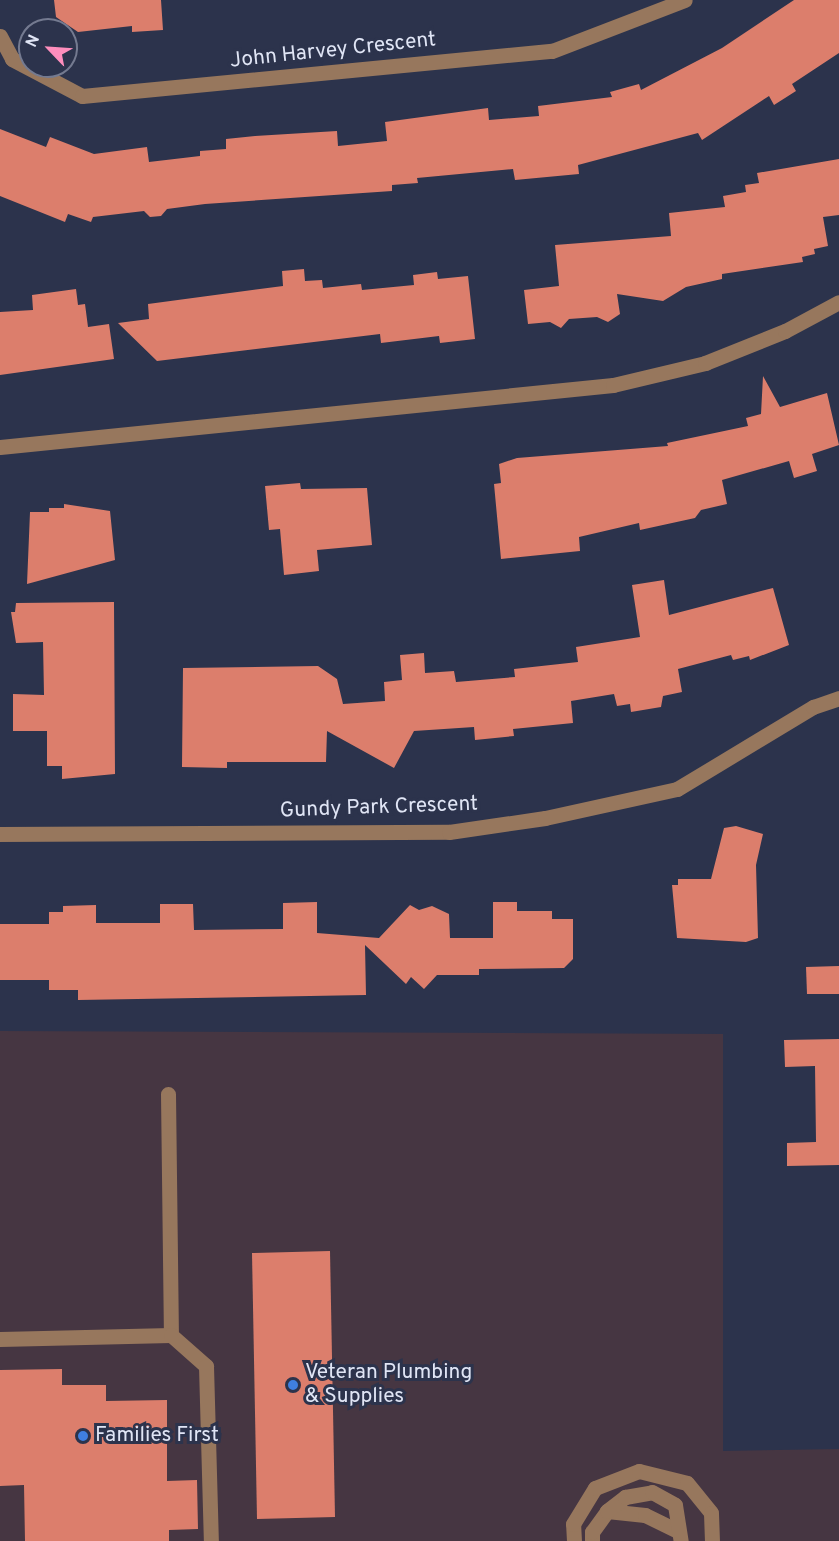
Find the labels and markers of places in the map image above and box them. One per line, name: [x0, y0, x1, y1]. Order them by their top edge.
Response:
place label: Veteran Plumbing & Supplies: [305, 1360, 472, 1410]
marker: Veteran Plumbing & Supplies: [286, 1378, 300, 1392]
place label: Families First: [95, 1423, 219, 1449]
marker: Families First: [76, 1429, 90, 1443]

